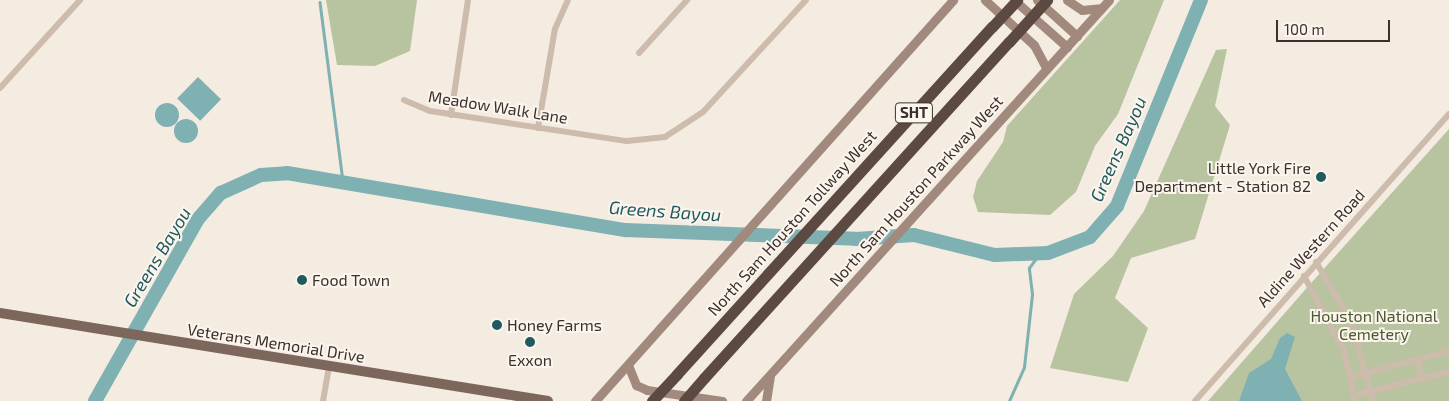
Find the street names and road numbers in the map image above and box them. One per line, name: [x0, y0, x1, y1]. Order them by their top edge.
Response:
street label: Meadow Walk Lane: [427, 86, 569, 128]
street label: North Sam Houston Parkway West: [825, 91, 1007, 291]
road number: SHT: [894, 100, 934, 126]
street label: North Sam Houston Tollway West: [703, 126, 881, 320]
street label: Aldine Western Road: [1253, 185, 1369, 311]
street label: Veterans Memorial Drive: [186, 319, 366, 367]

